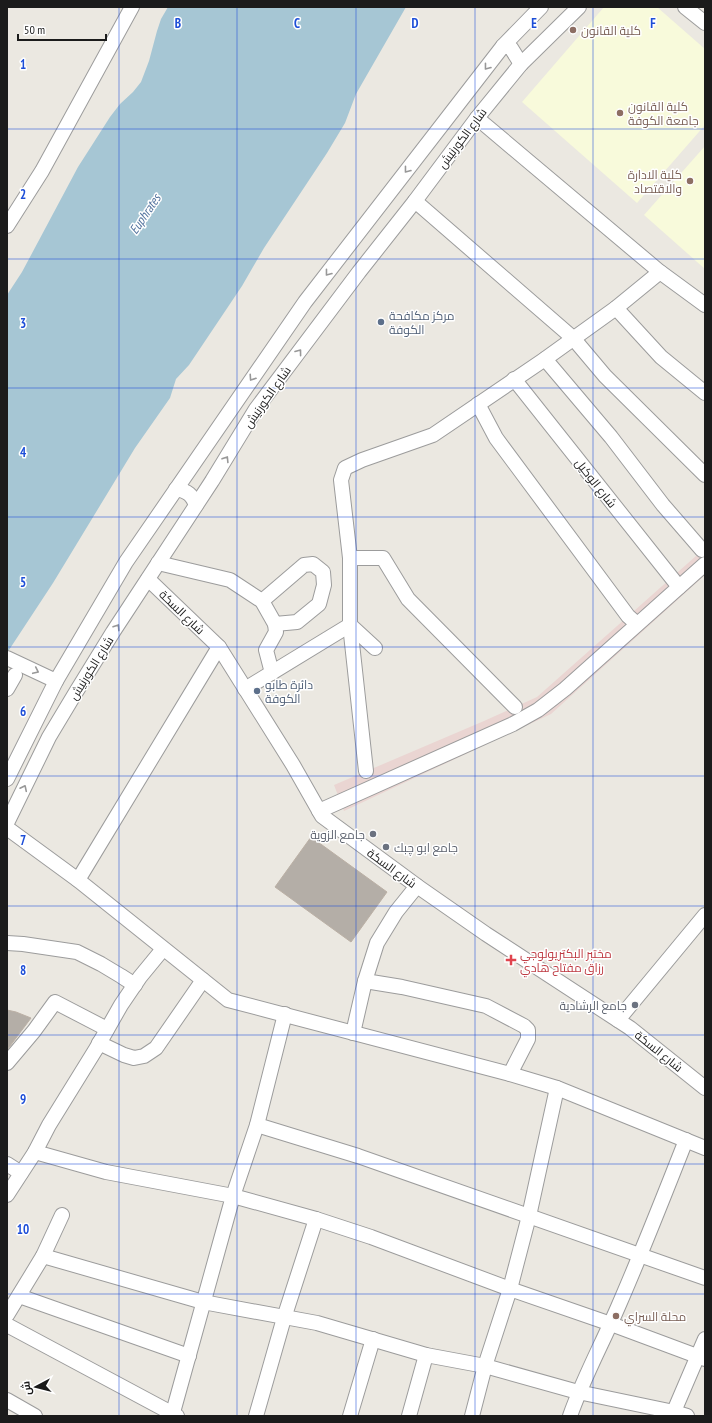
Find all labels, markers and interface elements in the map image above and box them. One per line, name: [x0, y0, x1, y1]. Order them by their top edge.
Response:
text: B: [175, 15, 181, 32]
text: C: [294, 15, 300, 32]
text: D: [412, 15, 419, 32]
text: E: [531, 15, 537, 32]
text: F: [650, 15, 656, 32]
scale bar: [18, 16, 106, 42]
text: 50 m: [24, 22, 45, 37]
place label: كلية القانون: [581, 23, 641, 38]
marker: كلية القانون: [568, 25, 578, 35]
text: 1: [20, 56, 26, 73]
one-way arrow: [484, 63, 492, 70]
place label: كلية القانون جامعة الكوفة: [628, 99, 699, 128]
street label: شارع الكورنيش: [434, 105, 490, 172]
marker: كلية القانون جامعة الكوفة: [615, 108, 625, 118]
one-way arrow: [405, 165, 412, 172]
place label: كلية الادارة والاقتصاد: [628, 167, 682, 196]
marker: كلية الادارة والاقتصاد: [685, 176, 695, 186]
text: 2: [20, 186, 26, 203]
water label: Euphrates: [125, 189, 165, 237]
one-way arrow: [325, 268, 332, 275]
place label: مركز مكافحة الكوفة: [389, 308, 455, 337]
text: 3: [20, 315, 26, 332]
marker: مركز مكافحة الكوفة: [376, 317, 386, 327]
one-way arrow: [295, 349, 302, 356]
street label: شارع الكورنيش: [240, 363, 295, 431]
one-way arrow: [250, 374, 257, 381]
text: 4: [20, 444, 27, 461]
street label: شارع الوكيل: [571, 455, 620, 511]
one-way arrow: [221, 456, 228, 463]
text: 5: [20, 574, 26, 591]
street label: شارع السكة: [155, 587, 208, 638]
one-way arrow: [112, 624, 120, 631]
street label: شارع الكورنيش: [66, 633, 117, 703]
one-way arrow: [31, 666, 39, 674]
place label: دائرة طابو الكوفة: [265, 677, 313, 706]
marker: دائرة طابو الكوفة: [252, 686, 262, 696]
text: 6: [20, 703, 26, 720]
one-way arrow: [19, 784, 27, 792]
place label: جامع الزوية: [310, 827, 365, 843]
marker: جامع الزوية: [368, 829, 378, 839]
text: 7: [20, 832, 26, 849]
place label: جامع ابو چبك: [394, 840, 458, 857]
marker: جامع ابو چبك: [381, 842, 391, 852]
street label: شارع السكة: [364, 845, 420, 892]
place label: مختبر البكتريولوجي رزاق مفتاح هادي: [520, 946, 612, 978]
marker: مختبر البكتريولوجي رزاق مفتاح هادي: [505, 954, 517, 966]
text: 8: [20, 962, 26, 979]
place label: جامع الرشادية: [559, 998, 627, 1014]
marker: جامع الرشادية: [630, 1000, 640, 1010]
street label: شارع السكة: [631, 1027, 686, 1076]
text: 9: [20, 1091, 26, 1108]
text: 10: [17, 1221, 29, 1238]
place label: محلة السراي: [624, 1309, 686, 1327]
marker: محلة السراي: [611, 1311, 621, 1321]
north arrow: [16, 1367, 56, 1407]
text: ش: [18, 1380, 34, 1396]

